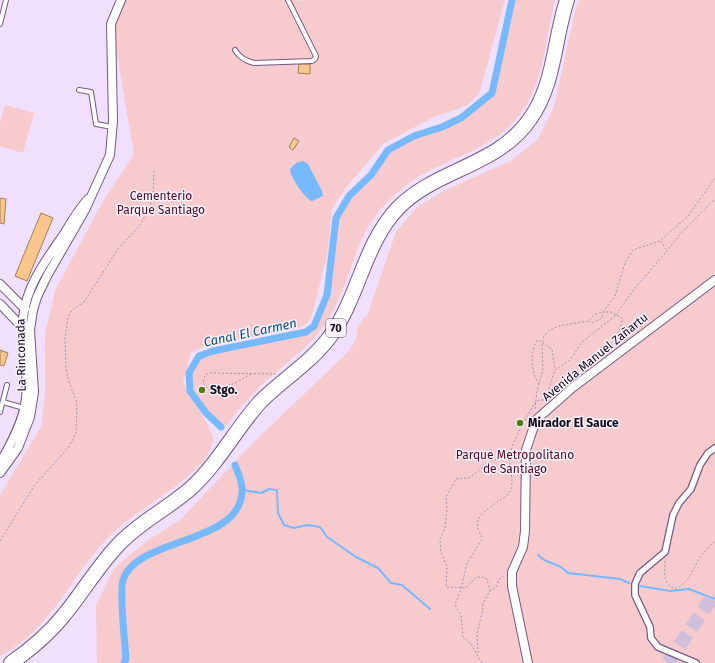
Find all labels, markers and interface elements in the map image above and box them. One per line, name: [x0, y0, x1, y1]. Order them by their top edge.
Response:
park label: Cementerio Parque Santiago: [117, 189, 205, 217]
street label: Avenida Manuel Zañartu: [539, 310, 651, 404]
water label: Canal El Carmen: [202, 315, 298, 350]
street label: La Rinconada: [13, 318, 29, 392]
road number: 70: [326, 319, 346, 337]
place label: Stgo.: [210, 383, 238, 397]
marker: Stgo.: [197, 385, 207, 395]
place label: Mirador El Sauce: [528, 416, 619, 430]
marker: Mirador El Sauce: [515, 418, 525, 428]
park label: Parque Metropolitano de Santiago: [456, 448, 574, 476]

